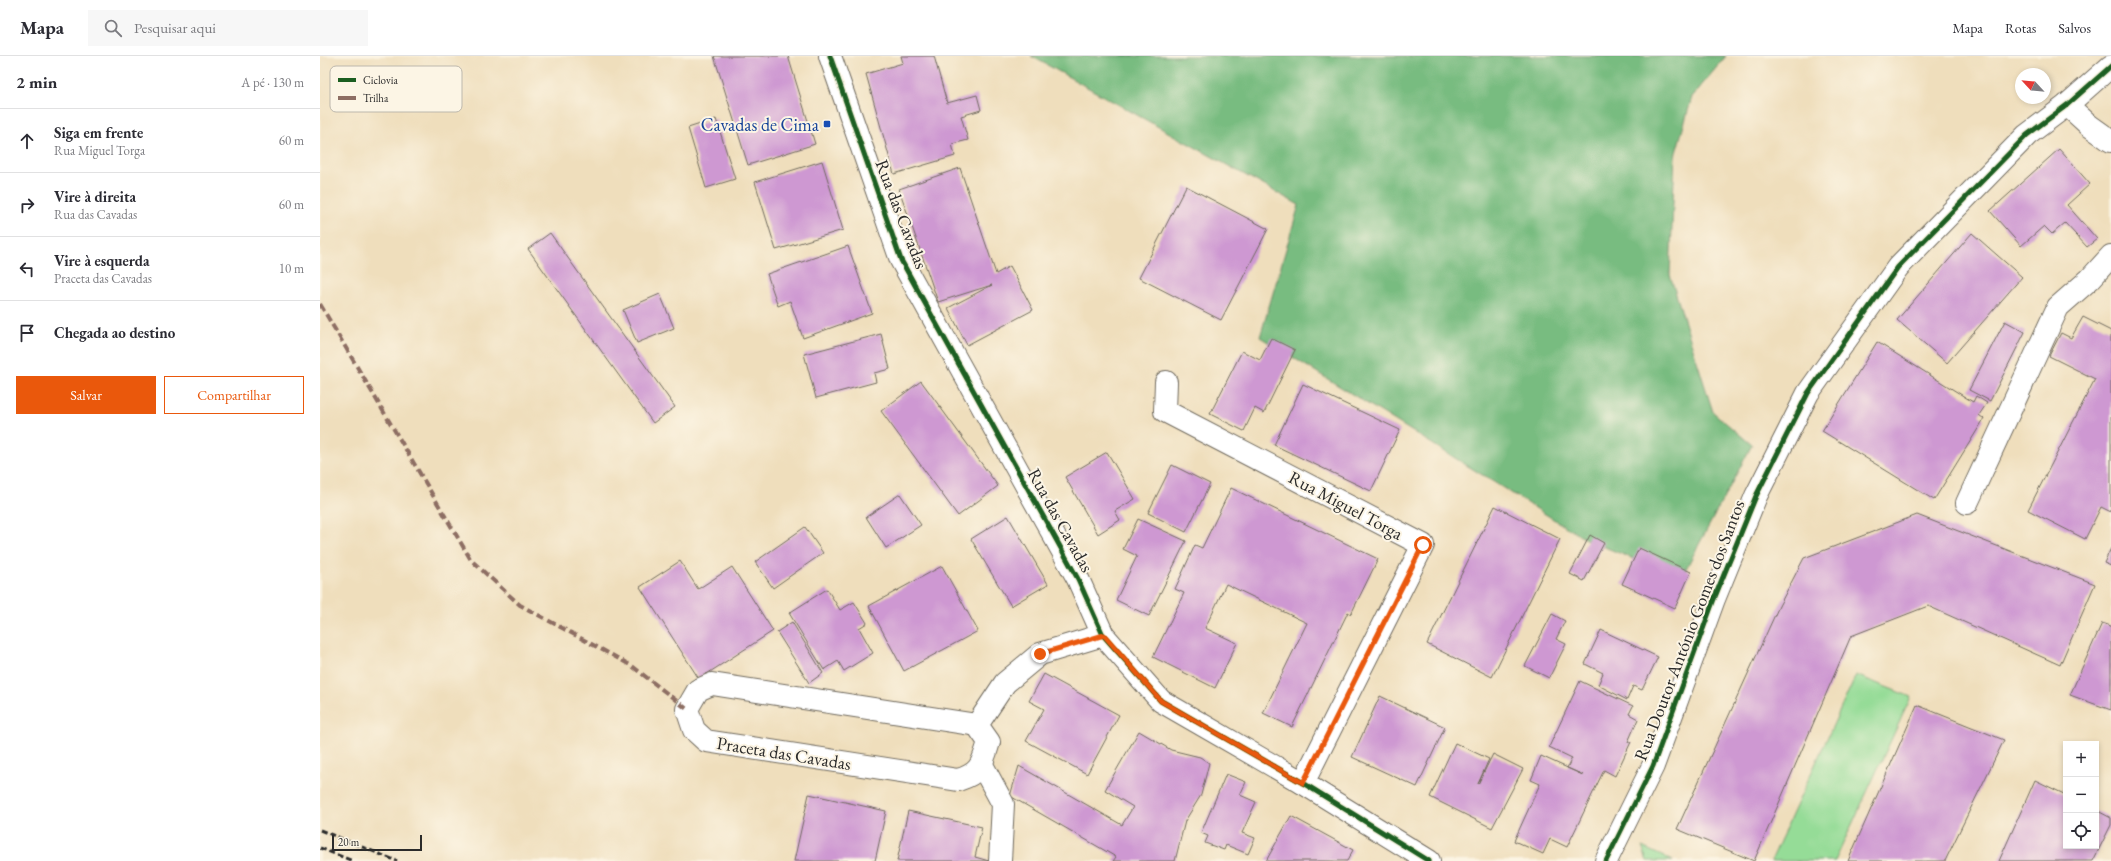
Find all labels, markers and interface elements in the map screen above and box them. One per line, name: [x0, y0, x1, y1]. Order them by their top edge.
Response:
search box: [88, 10, 368, 46]
text: Mapa: [20, 15, 64, 40]
icon: search: [102, 17, 124, 39]
text: Pesquisar aqui: [134, 18, 216, 37]
text: Mapa: [1952, 19, 1983, 37]
text: Rotas: [2005, 19, 2036, 37]
text: Salvos: [2058, 19, 2091, 37]
legend: [330, 66, 462, 112]
north arrow: [2015, 68, 2051, 104]
text: 2 min: [16, 71, 57, 93]
text: Ciclovia: [363, 73, 398, 87]
text: A pé · 130 m: [241, 74, 304, 91]
text: Trilha: [363, 91, 389, 105]
place label: Cavadas de Cima: [701, 113, 820, 136]
marker: Cavadas de Cima: [822, 119, 832, 129]
text: Siga em frente: [54, 123, 143, 142]
icon: ahead: [16, 130, 38, 152]
text: 60 m: [279, 132, 304, 149]
text: Rua Miguel Torga: [54, 142, 145, 159]
street label: Rua das Cavadas: [871, 156, 933, 272]
text: Vire à direita: [54, 187, 136, 206]
icon: right: [16, 194, 38, 216]
text: 60 m: [279, 196, 304, 213]
text: Rua das Cavadas: [54, 206, 137, 223]
text: Vire à esquerda: [54, 251, 150, 270]
icon: left: [16, 258, 38, 280]
text: 10 m: [279, 260, 304, 277]
text: Praceta das Cavadas: [54, 270, 152, 287]
icon: arrive: [16, 322, 38, 344]
text: Chegada ao destino: [54, 323, 175, 342]
button: Salvar: [16, 376, 156, 414]
button: Compartilhar: [164, 376, 304, 414]
street label: Rua das Cavadas: [1023, 464, 1099, 576]
street label: Rua Miguel Torga: [1285, 465, 1408, 545]
street label: Rua Doutor António Gomes dos Santos: [1629, 496, 1750, 764]
route start: [1414, 536, 1432, 554]
route end: [1031, 645, 1049, 663]
street label: Praceta das Cavadas: [715, 731, 853, 775]
map controls: [2063, 741, 2099, 849]
button: +: [2063, 741, 2099, 777]
button: −: [2063, 777, 2099, 813]
button: locate: [2063, 813, 2099, 849]
scale bar: [332, 833, 422, 852]
text: 20 m: [338, 835, 359, 849]

